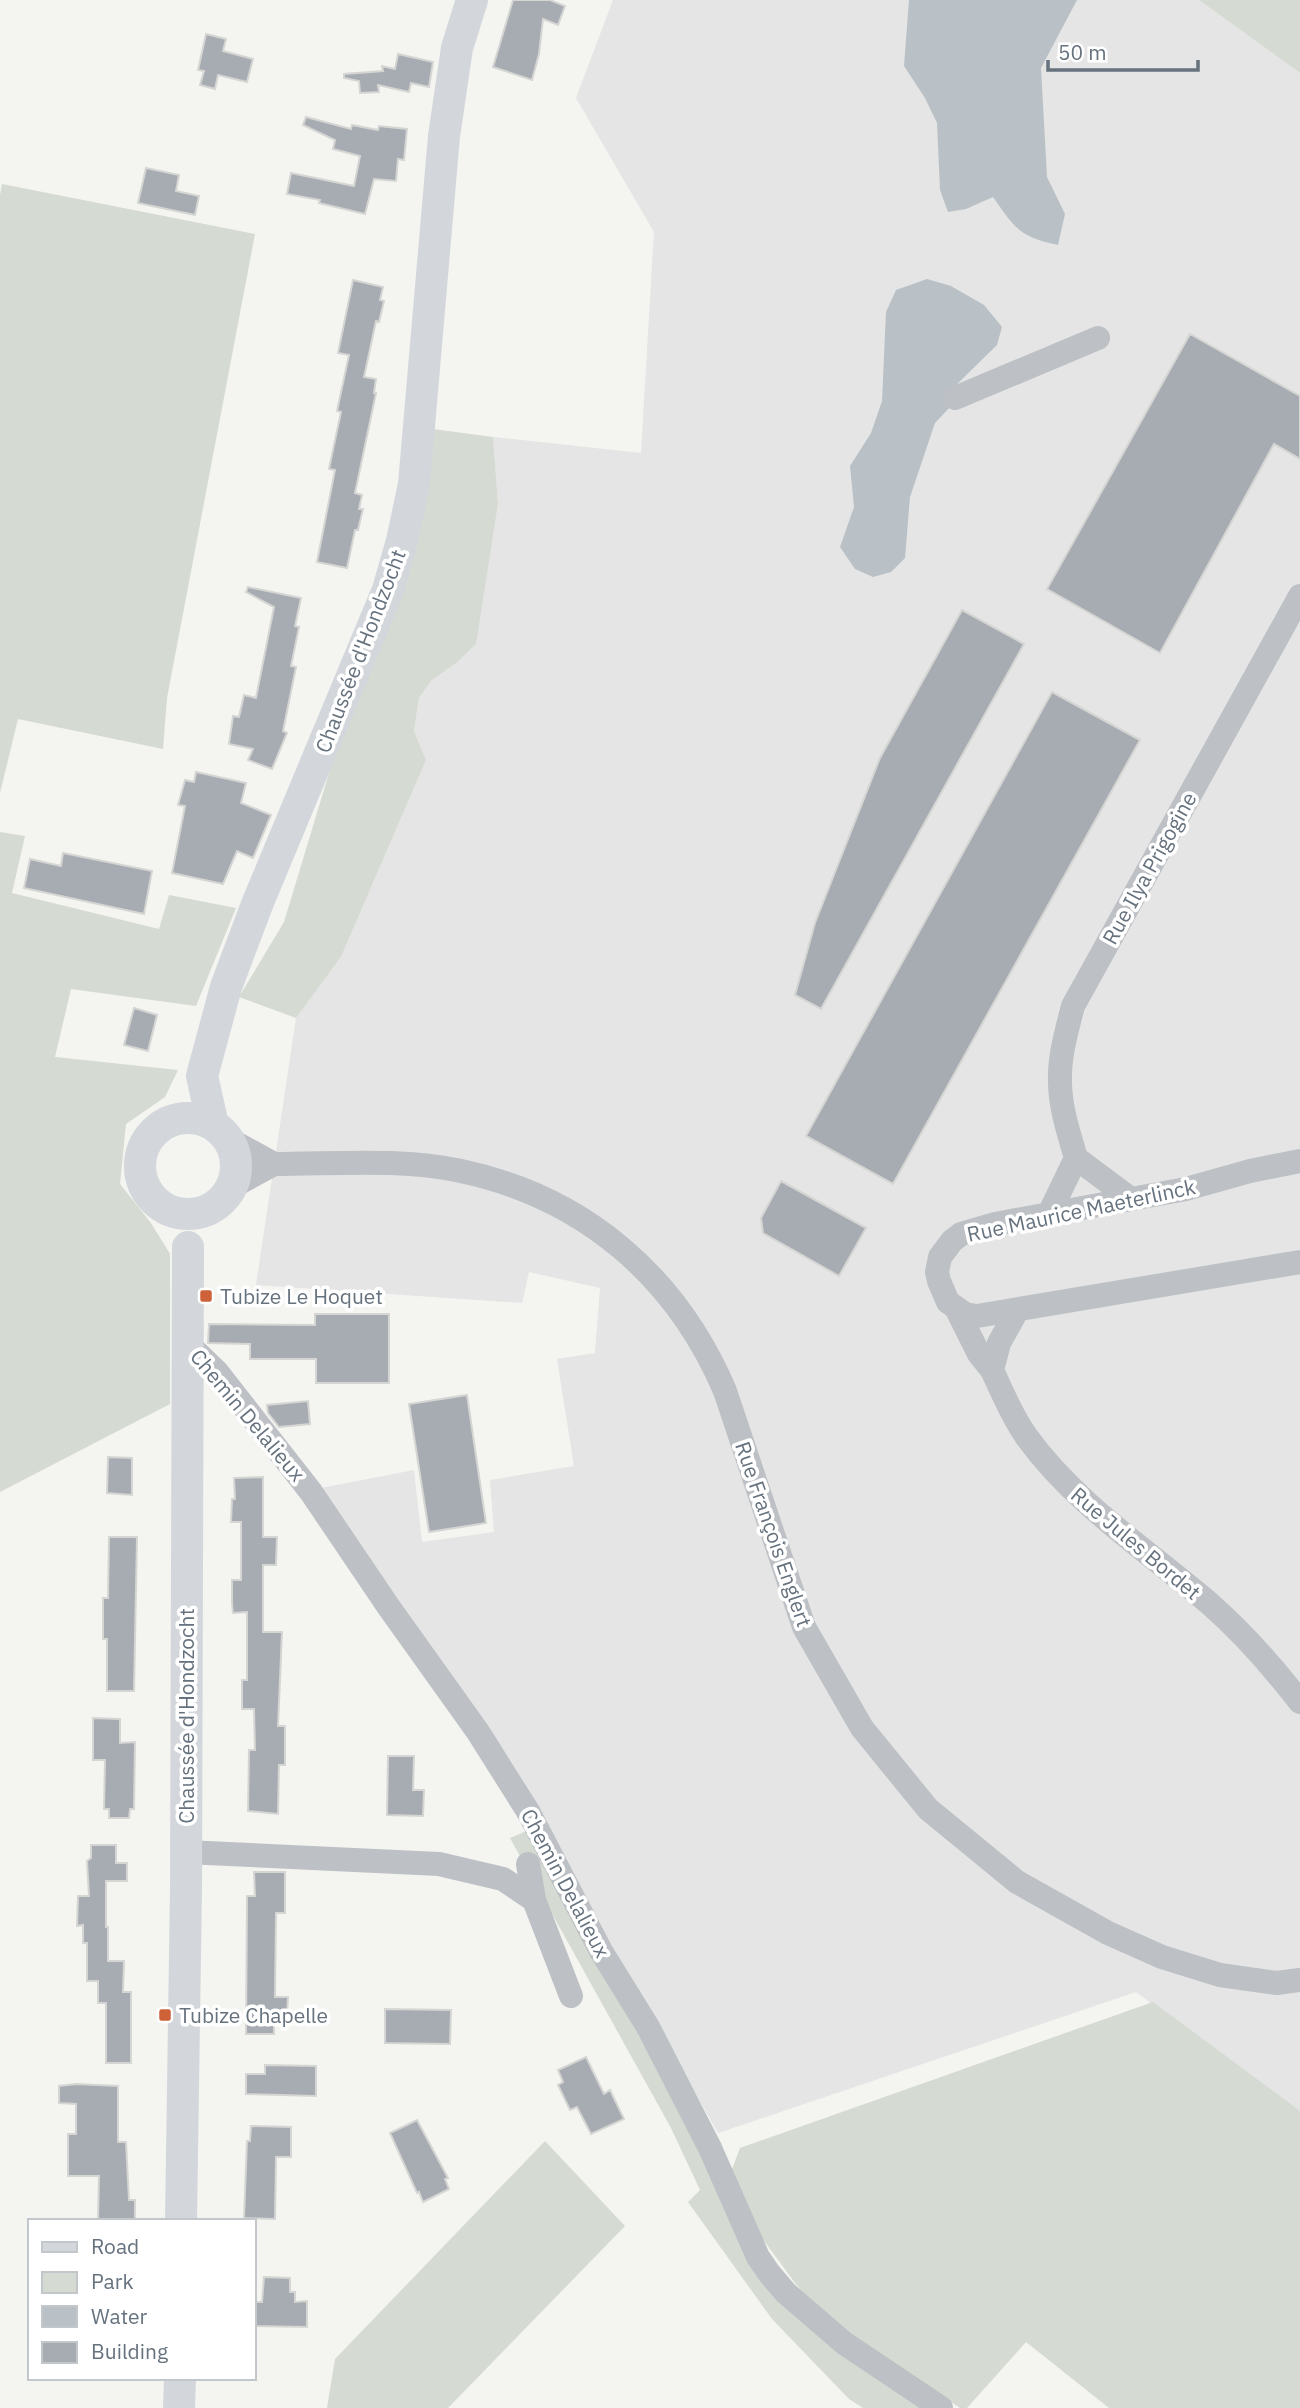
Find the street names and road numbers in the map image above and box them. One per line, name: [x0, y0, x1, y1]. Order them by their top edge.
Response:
street label: Chaussée d'Hondzocht: [308, 545, 412, 757]
street label: Rue Ilya Prigogine: [1096, 787, 1202, 949]
street label: Rue Maurice Maeterlinck: [964, 1172, 1198, 1248]
street label: Chemin Delalieux: [184, 1343, 312, 1487]
street label: Rue François Englert: [729, 1438, 819, 1630]
street label: Rue Jules Bordet: [1065, 1481, 1207, 1605]
street label: Chaussée d'Hondzocht: [172, 1608, 200, 1824]
street label: Chemin Delalieux: [515, 1804, 617, 1963]

